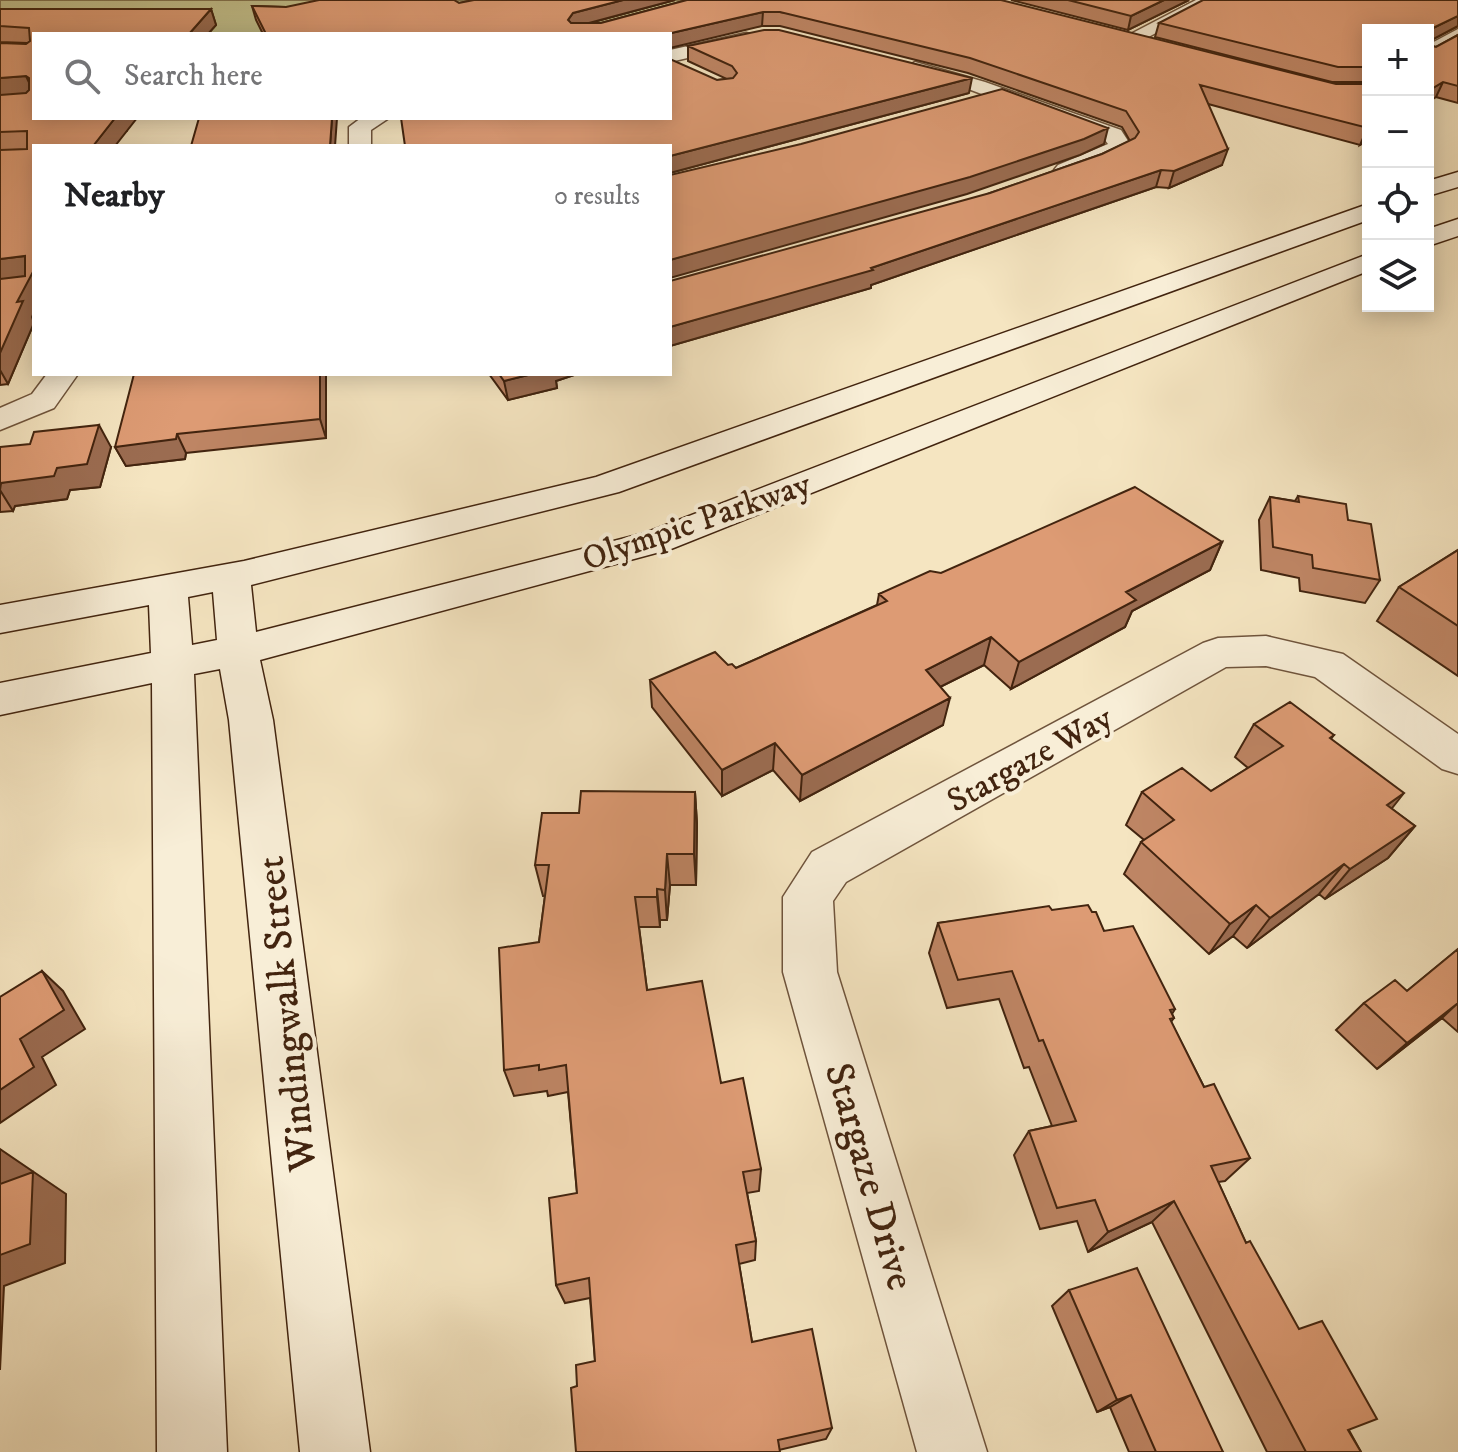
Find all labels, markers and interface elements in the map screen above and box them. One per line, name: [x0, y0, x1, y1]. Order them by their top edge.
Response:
map controls: [1362, 24, 1434, 312]
button: +: [1362, 24, 1434, 96]
search box: [32, 32, 672, 120]
icon: search: [60, 54, 104, 98]
text: Search here: [124, 58, 263, 95]
button: −: [1362, 96, 1434, 168]
button: locate: [1362, 168, 1434, 240]
text: Nearby: [64, 175, 165, 217]
text: 0 results: [554, 180, 640, 213]
button: layers: [1362, 240, 1434, 312]
street label: Olympic Parkway: [577, 463, 817, 581]
street label: Stargaze Way: [940, 697, 1121, 822]
street label: Windingwalk Street: [247, 854, 330, 1175]
street label: Stargaze Drive: [812, 1058, 924, 1296]

